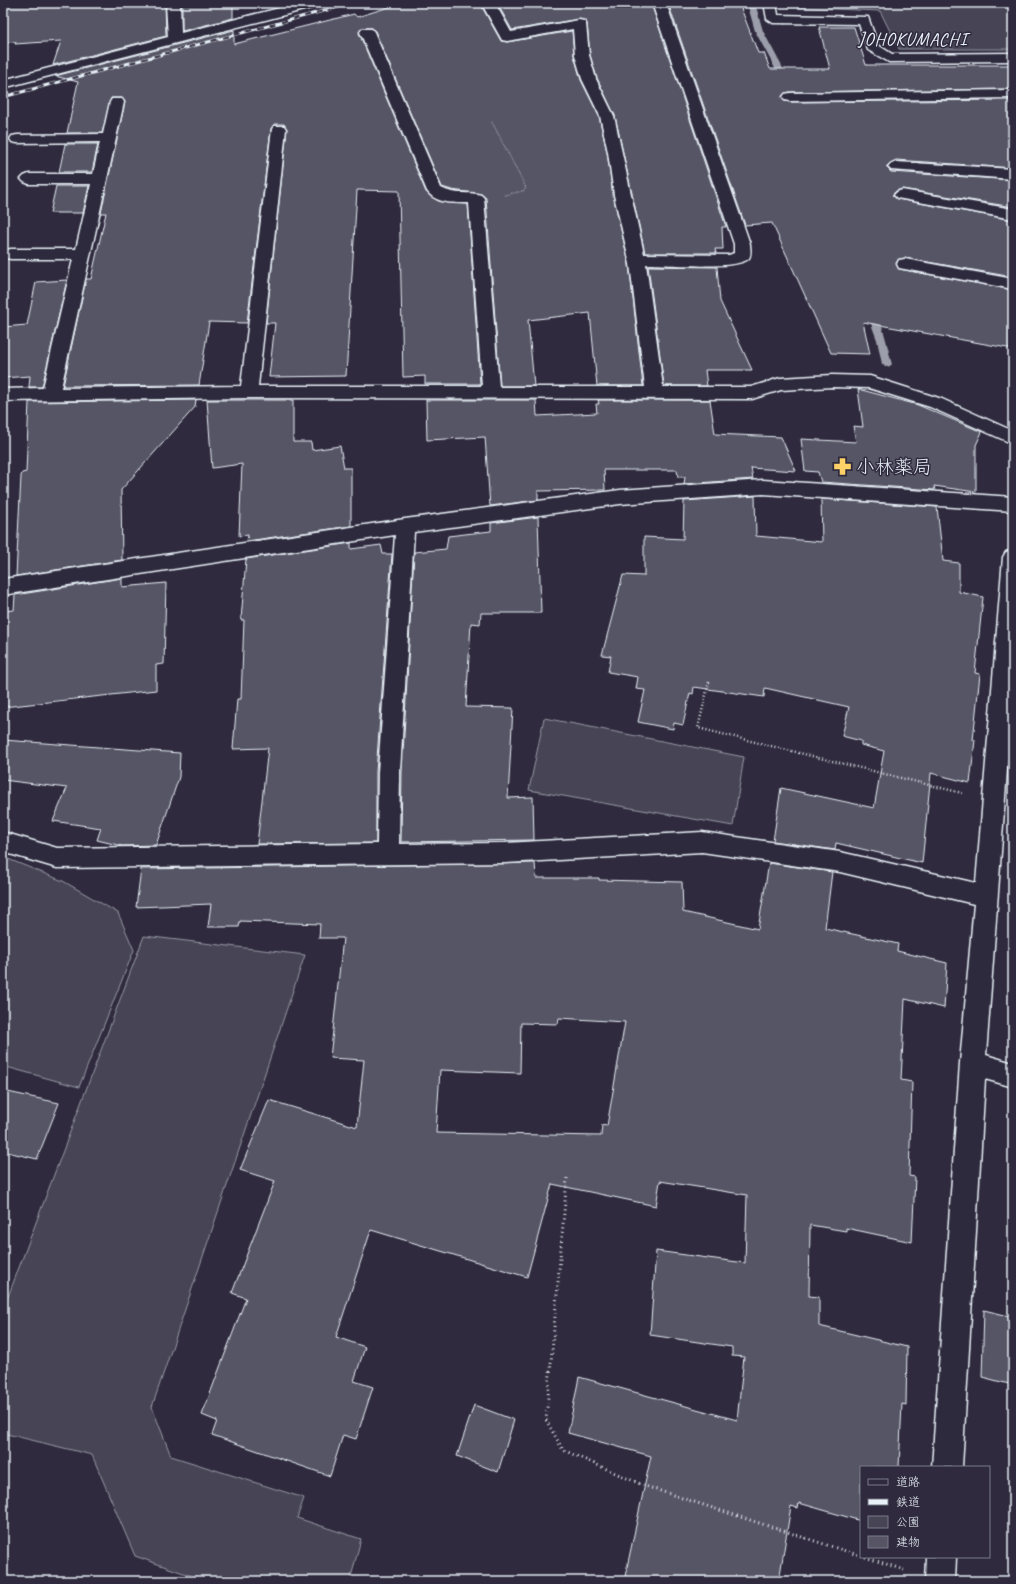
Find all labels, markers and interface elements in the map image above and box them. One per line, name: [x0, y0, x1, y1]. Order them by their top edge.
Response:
district label: JOHOKUMACHI: [857, 28, 971, 50]
place label: 小林薬局: [856, 455, 932, 479]
pharmacy icon: 小林薬局: [833, 457, 853, 477]
legend: [860, 1466, 990, 1558]
text: 道路: [896, 1474, 920, 1490]
text: 鉄道: [896, 1494, 920, 1510]
text: 公園: [896, 1514, 920, 1530]
text: 建物: [896, 1534, 920, 1550]

